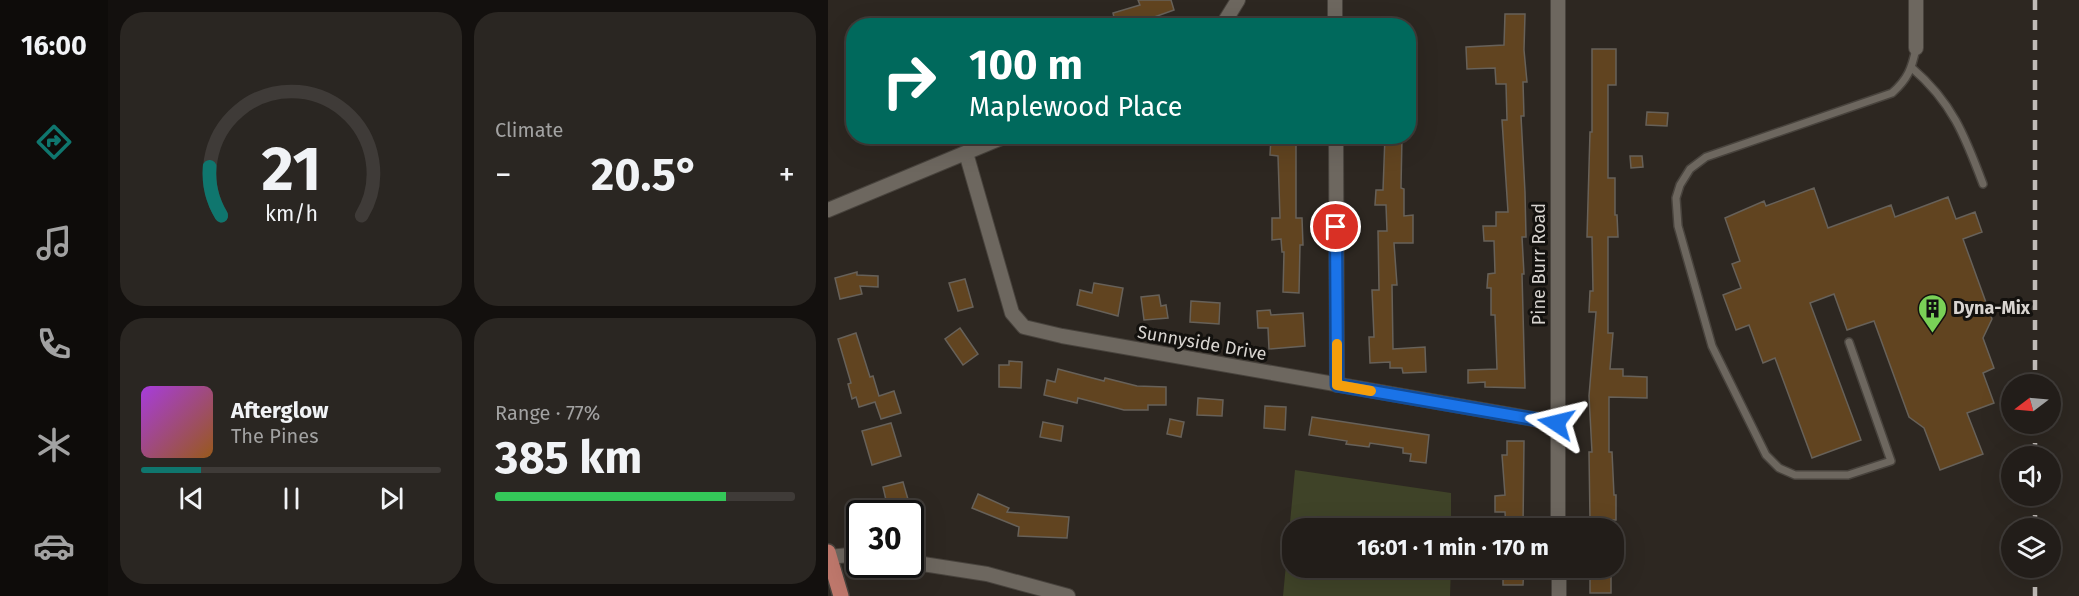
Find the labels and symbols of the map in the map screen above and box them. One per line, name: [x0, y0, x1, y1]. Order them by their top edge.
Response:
pin: [1310, 201, 1361, 252]
street label: Pine Burr Road: [1528, 203, 1550, 325]
building icon: Dyna-Mix: [1916, 292, 1948, 334]
place label: Dyna-Mix: [1953, 297, 2031, 319]
street label: Sunnyside Drive: [1136, 321, 1268, 365]
north arrow: [2001, 374, 2061, 434]
position arrow: [1524, 391, 1588, 455]
speed limit sign: 30: [846, 500, 924, 578]

